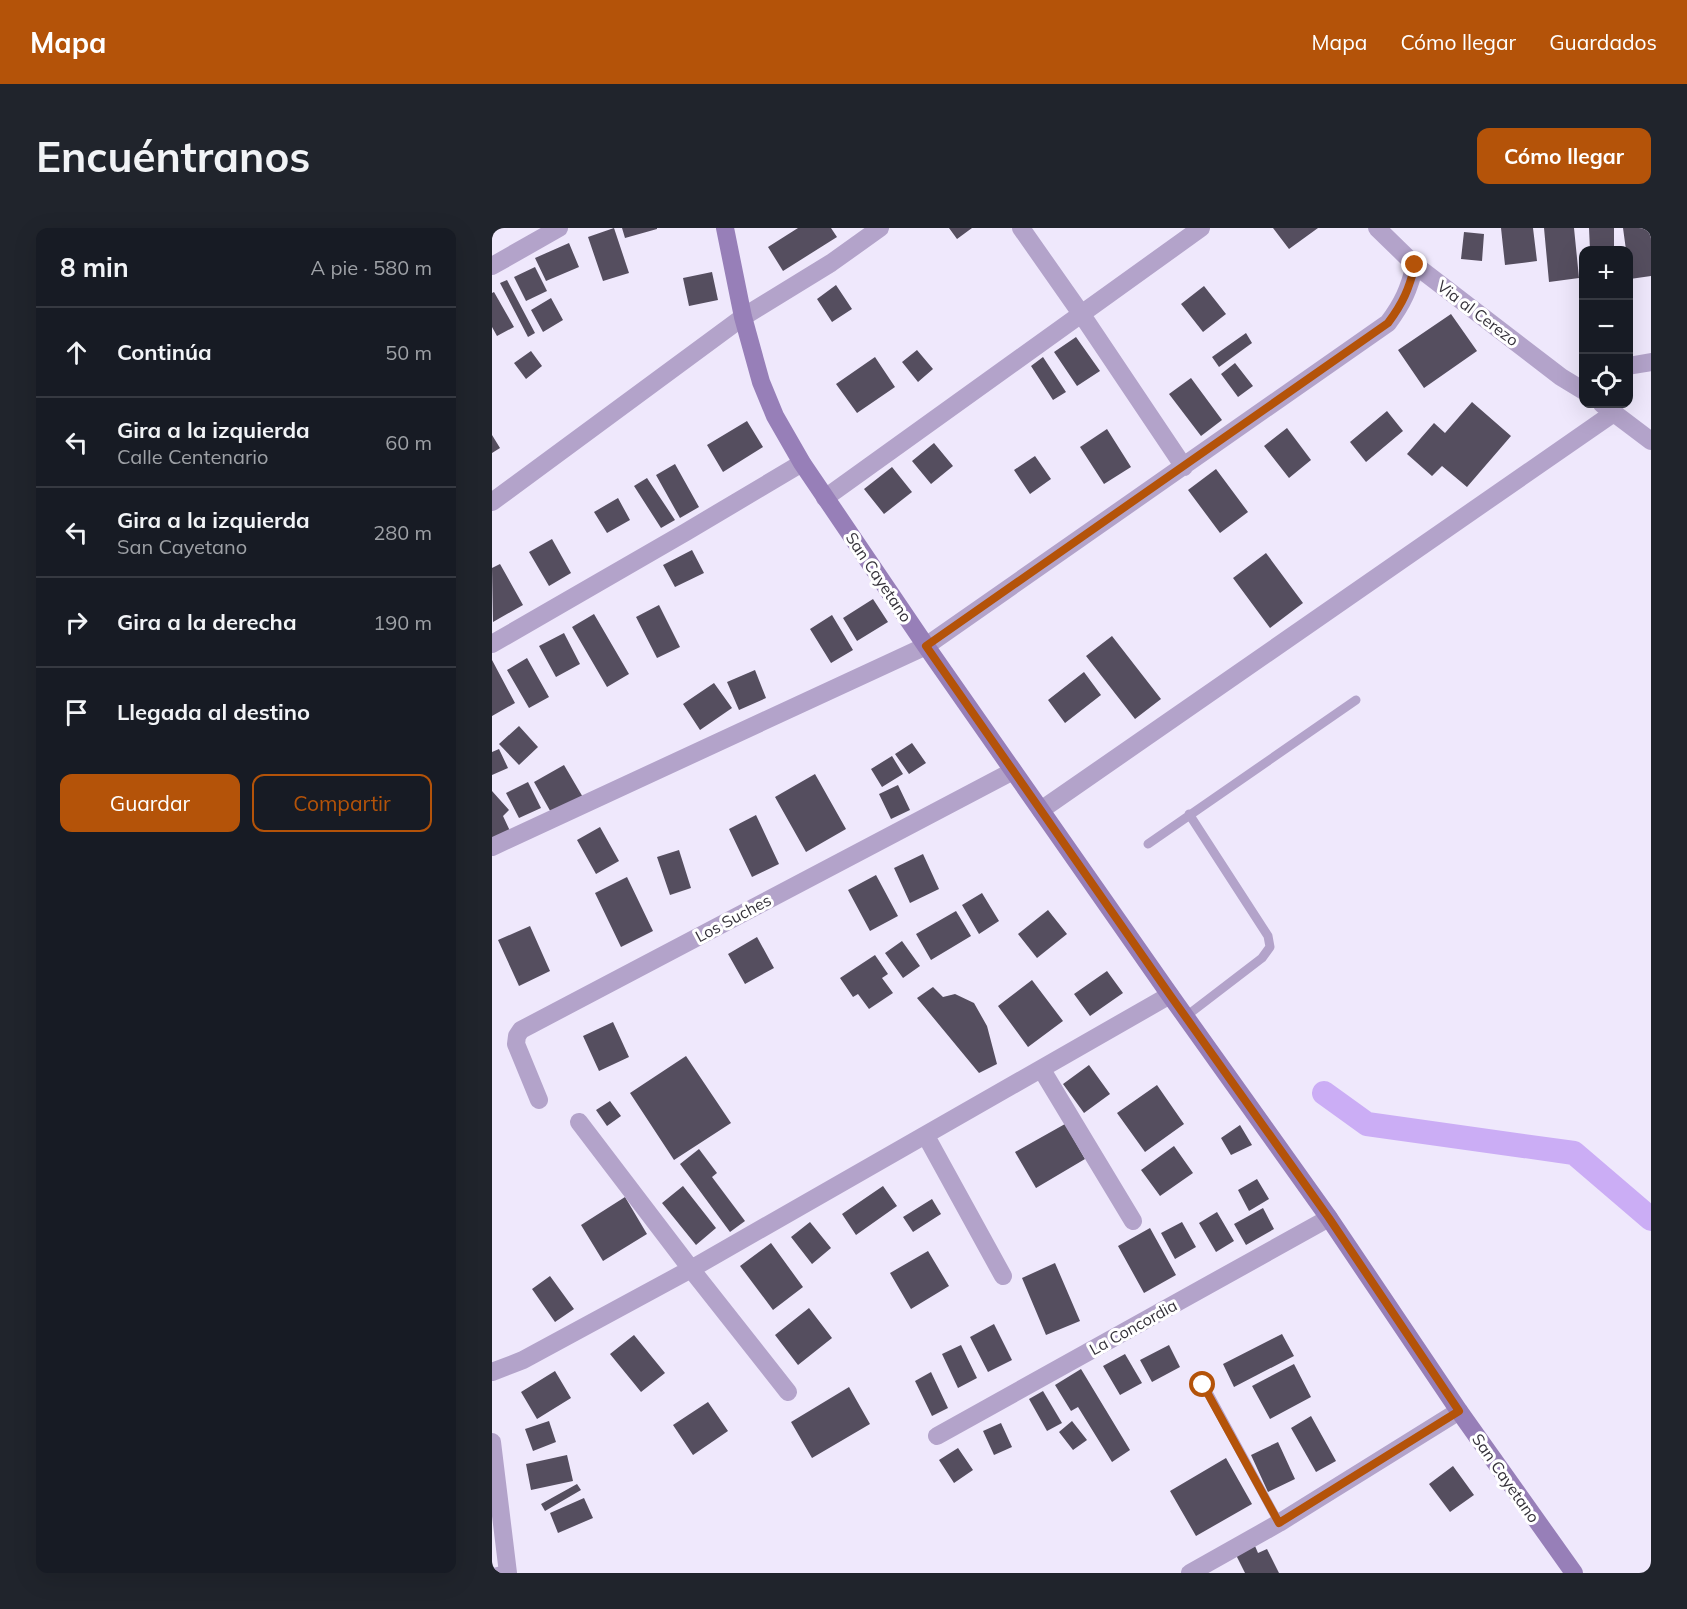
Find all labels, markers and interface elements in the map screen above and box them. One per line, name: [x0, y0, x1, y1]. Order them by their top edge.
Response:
text: Mapa: [30, 25, 106, 60]
text: Mapa: [1312, 29, 1367, 55]
text: Cómo llegar: [1400, 29, 1516, 55]
text: Guardados: [1549, 29, 1657, 55]
button: Cómo llegar: [1477, 128, 1651, 184]
text: Encuéntranos: [36, 130, 310, 183]
map controls: [1579, 246, 1633, 408]
button: +: [1579, 246, 1633, 300]
text: 8 min: [60, 251, 129, 284]
route end: [1401, 251, 1427, 277]
text: A pie · 580 m: [311, 255, 432, 280]
street label: Via al Cerezo: [1433, 276, 1523, 350]
button: −: [1579, 300, 1633, 354]
icon: ahead: [60, 336, 93, 369]
text: Continúa: [117, 338, 212, 366]
text: 50 m: [385, 340, 432, 365]
button: locate: [1579, 354, 1633, 408]
text: Gira a la izquierda: [117, 416, 310, 444]
icon: left: [60, 426, 93, 459]
text: 60 m: [385, 430, 432, 455]
text: Calle Centenario: [117, 444, 269, 469]
text: Gira a la izquierda: [117, 506, 310, 534]
icon: left: [60, 516, 93, 549]
text: 280 m: [373, 520, 432, 545]
street label: San Cayetano: [842, 528, 916, 626]
text: San Cayetano: [117, 534, 247, 559]
icon: right: [60, 606, 93, 639]
text: Gira a la derecha: [117, 608, 297, 636]
text: 190 m: [373, 610, 432, 635]
icon: arrive: [60, 696, 93, 729]
text: Llegada al destino: [117, 698, 310, 726]
button: Guardar: [60, 774, 240, 832]
button: Compartir: [252, 774, 432, 832]
street label: Los Suches: [692, 890, 774, 946]
street label: La Concordia: [1086, 1295, 1180, 1359]
route start: [1189, 1371, 1215, 1397]
street label: San Cayetano: [1468, 1430, 1544, 1526]

